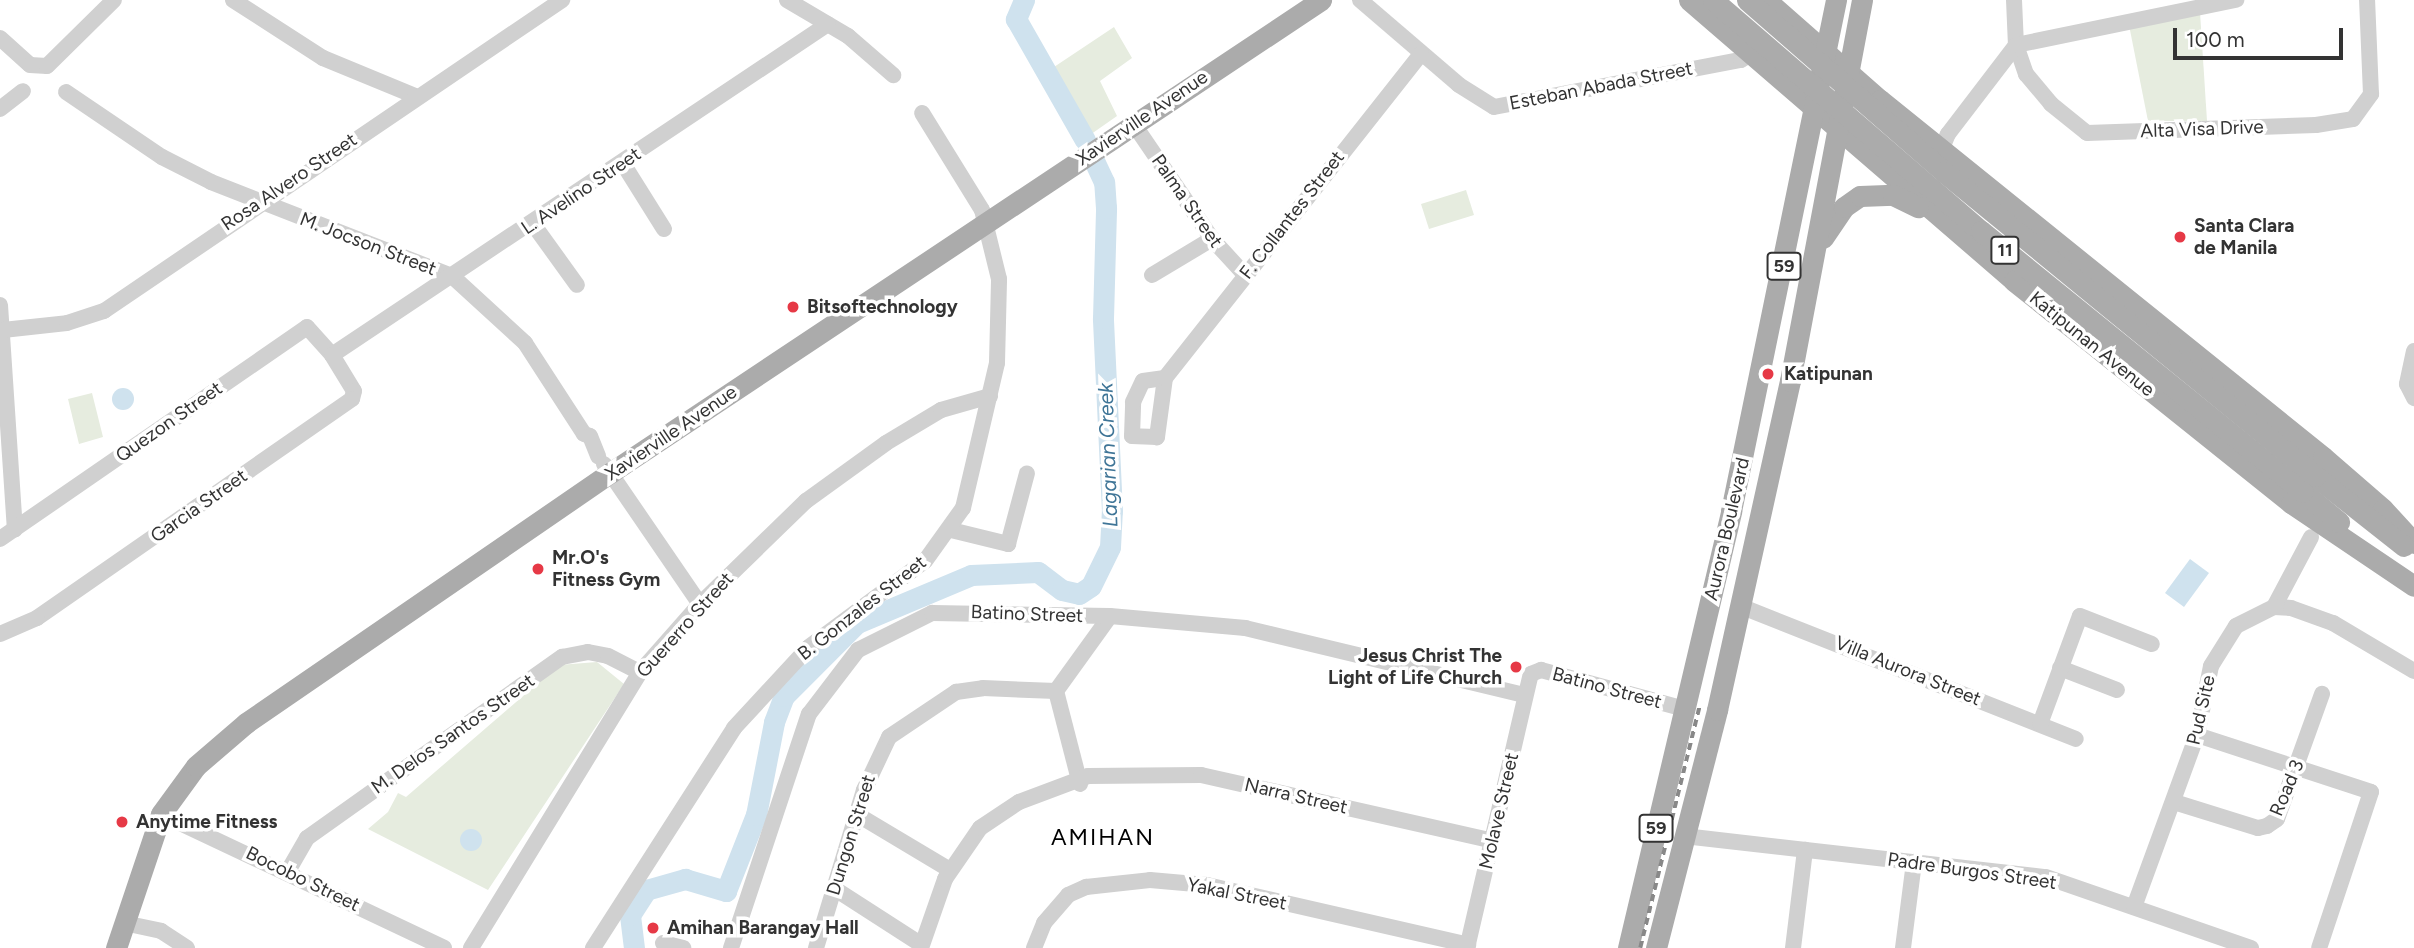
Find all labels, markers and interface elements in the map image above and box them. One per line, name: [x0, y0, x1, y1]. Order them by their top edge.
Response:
scale bar: [2176, 14, 2346, 58]
text: 100 m: [2186, 27, 2245, 52]
street label: Esteban Abada Street: [1507, 57, 1695, 115]
street label: Xavierville Avenue: [1072, 66, 1212, 170]
street label: Alta Visa Drive: [2140, 115, 2264, 143]
street label: Rosa Alvero Street: [217, 128, 361, 236]
street label: L. Avelino Street: [517, 143, 645, 239]
street label: F. Collantes Street: [1235, 146, 1349, 284]
street label: Palma Street: [1147, 150, 1227, 252]
street label: M. Jocson Street: [297, 208, 439, 280]
place label: Santa Clara de Manila: [2194, 215, 2294, 259]
marker: Santa Clara de Manila: [2172, 229, 2188, 245]
road number: 11: [1989, 236, 2021, 264]
road number: 59: [1766, 252, 1802, 280]
street label: Katipunan Avenue: [2025, 287, 2159, 401]
place label: Bitsoftechnology: [807, 296, 958, 318]
marker: Bitsoftechnology: [785, 299, 801, 315]
place label: Katipunan: [1784, 363, 1873, 385]
marker: Katipunan: [1758, 364, 1778, 384]
street label: Quezon Street: [111, 377, 227, 467]
street label: Xavierville Avenue: [601, 381, 741, 485]
water label: Lagarian Creek: [1093, 382, 1123, 528]
street label: Aurora Boulevard: [1699, 455, 1755, 603]
street label: Garcia Street: [146, 464, 252, 548]
place label: Mr.O's Fitness Gym: [552, 547, 660, 591]
street label: B. Gonzales Street: [793, 551, 931, 665]
marker: Mr.O's Fitness Gym: [530, 561, 546, 577]
street label: Guererro Street: [632, 568, 738, 682]
street label: Batino Street: [970, 601, 1084, 627]
street label: Villa Aurora Street: [1832, 631, 1984, 711]
place label: Jesus Christ The Light of Life Church: [1328, 645, 1502, 689]
marker: Jesus Christ The Light of Life Church: [1508, 659, 1524, 675]
street label: Batino Street: [1550, 662, 1664, 714]
street label: M. Delos Santos Street: [367, 669, 539, 799]
street label: Pud Site: [2182, 673, 2220, 747]
street label: Molave Street: [1475, 751, 1523, 871]
street label: Road 3: [2265, 756, 2309, 820]
street label: Dungon Street: [822, 772, 880, 898]
street label: Narra Street: [1242, 773, 1350, 819]
place label: Anytime Fitness: [136, 811, 277, 833]
marker: Anytime Fitness: [114, 814, 130, 830]
road number: 59: [1638, 814, 1674, 842]
district label: AMIHAN: [1052, 823, 1154, 851]
street label: Bocobo Street: [242, 842, 364, 916]
street label: Padre Burgos Street: [1886, 848, 2058, 894]
street label: Yakal Street: [1185, 873, 1289, 915]
place label: Amihan Barangay Hall: [667, 917, 859, 939]
marker: Amihan Barangay Hall: [645, 920, 661, 936]

